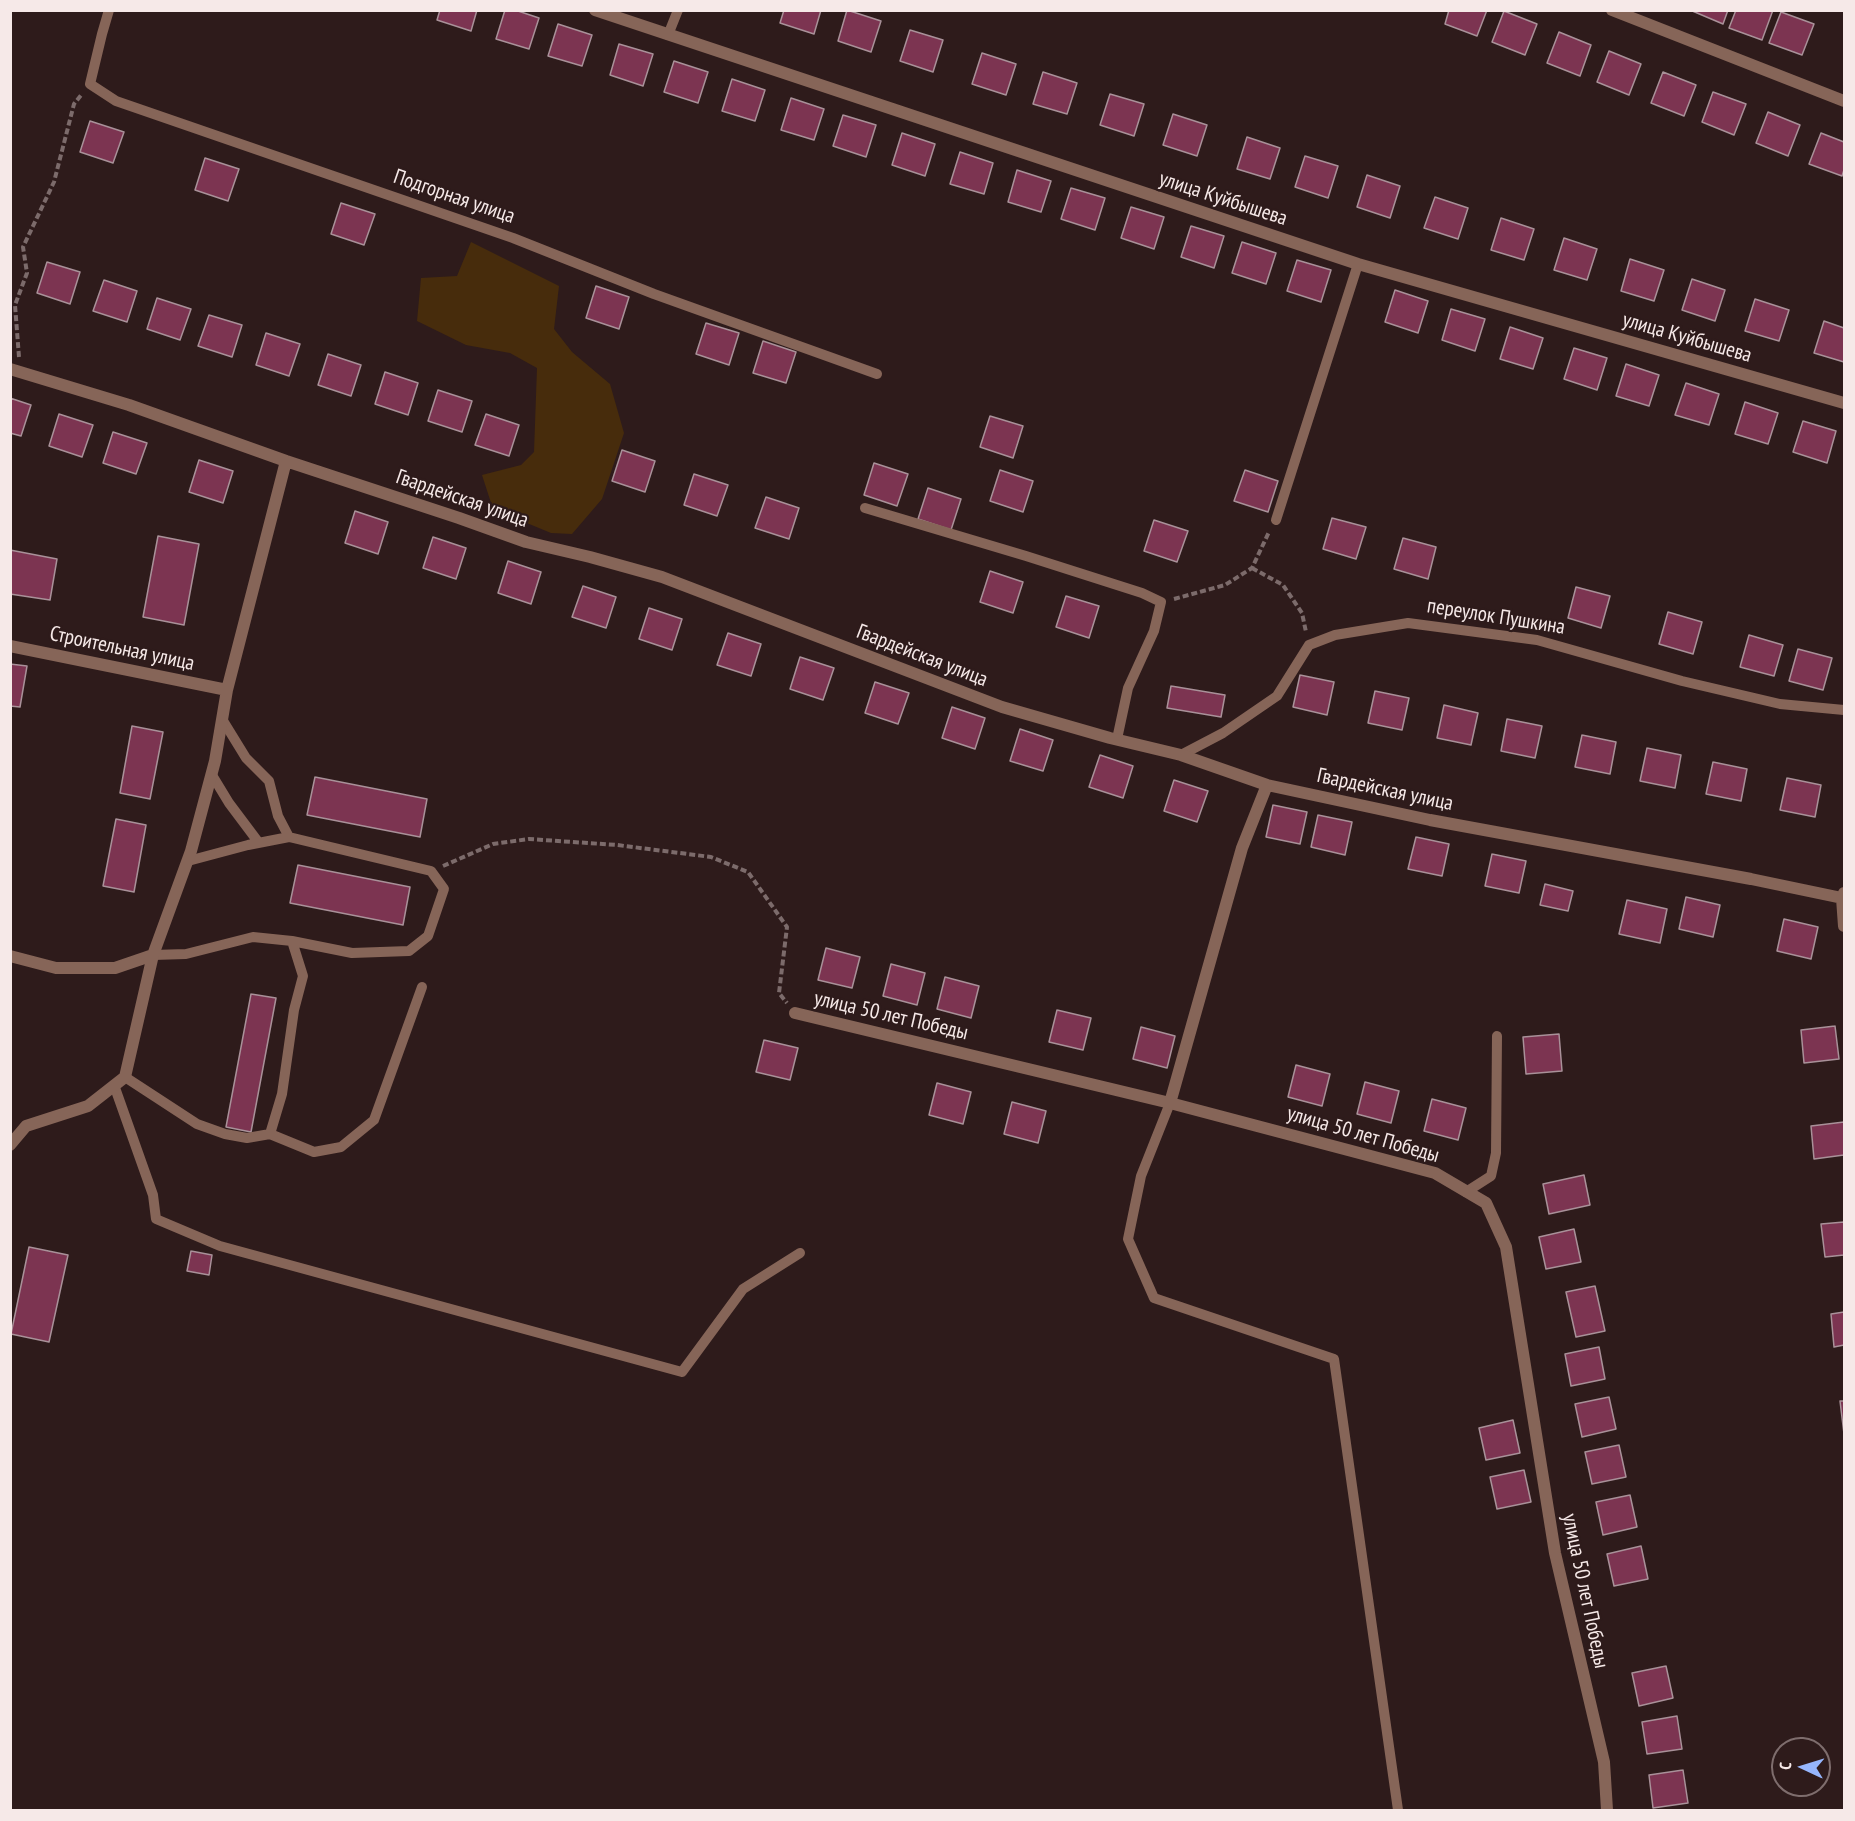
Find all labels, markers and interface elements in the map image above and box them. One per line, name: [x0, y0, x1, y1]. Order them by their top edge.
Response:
street label: Подгорная улица: [390, 164, 518, 230]
street label: улица Куйбышева: [1156, 166, 1290, 232]
street label: улица Куйбышева: [1619, 308, 1755, 368]
street label: Гвардейская улица: [392, 465, 532, 533]
street label: переулок Пушкина: [1425, 594, 1567, 640]
street label: Гвардейская улица: [853, 619, 991, 693]
street label: Строительная улица: [47, 621, 197, 677]
street label: Гвардейская улица: [1315, 763, 1455, 817]
street label: улица 50 лет Победы: [812, 986, 970, 1046]
street label: улица 50 лет Победы: [1284, 1101, 1442, 1169]
street label: улица 50 лет Победы: [1556, 1511, 1614, 1671]
north arrow: [1771, 1737, 1831, 1797]
text: С: [1775, 1762, 1795, 1770]

